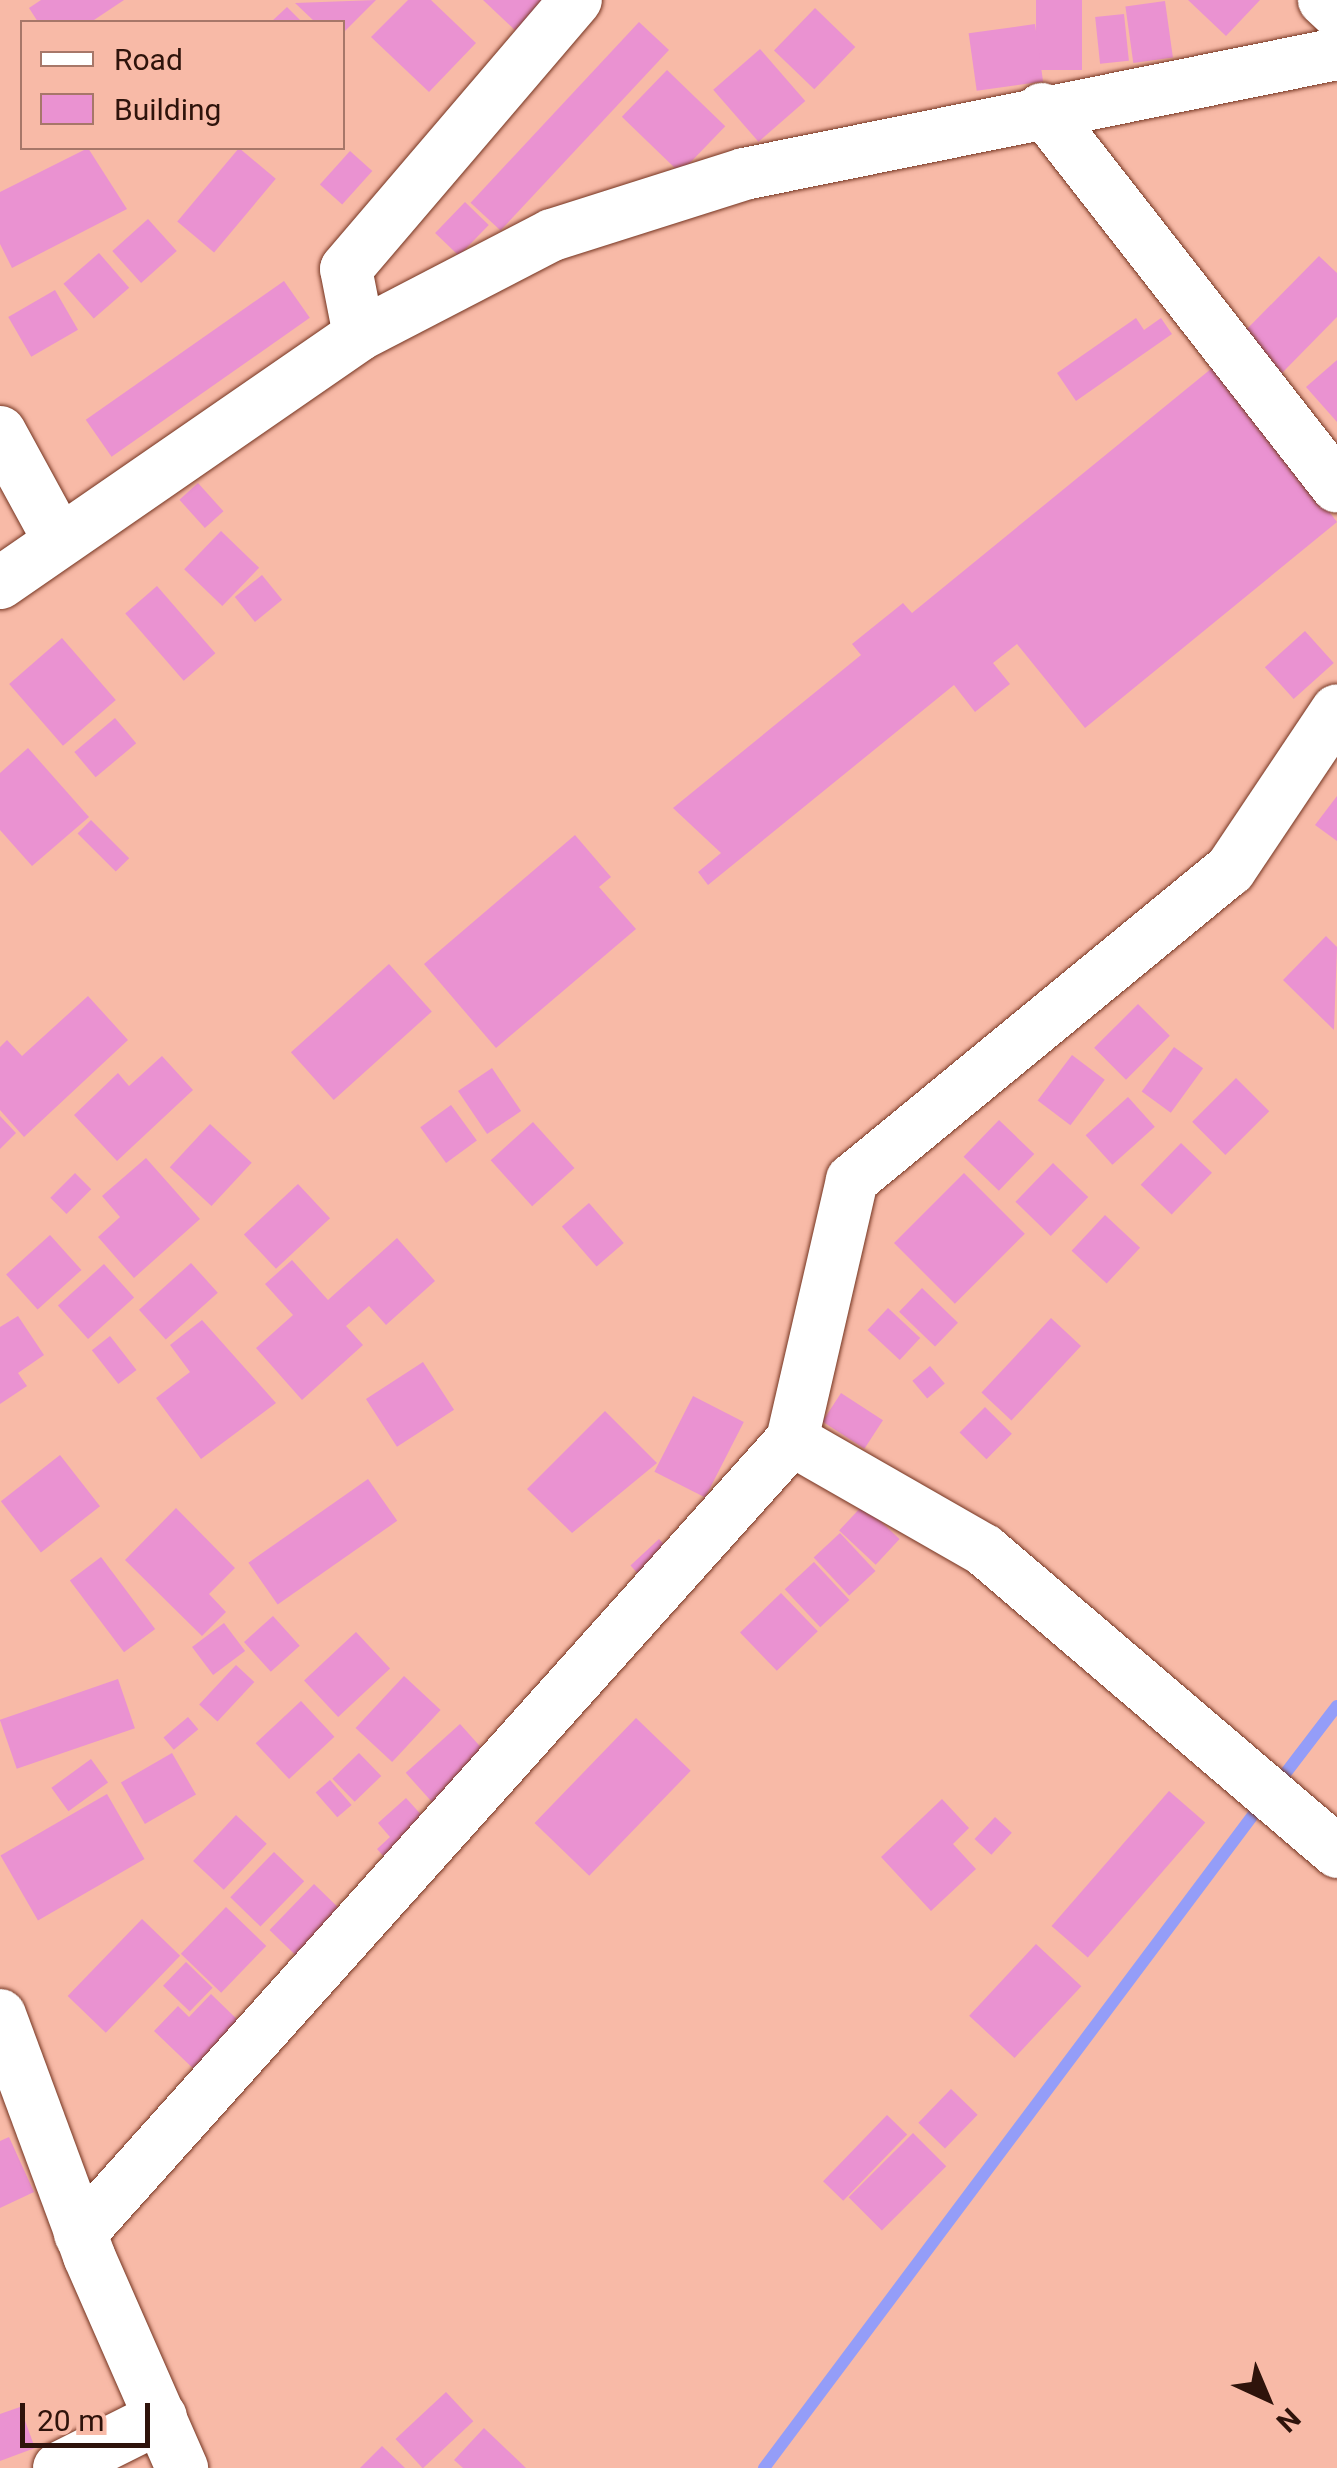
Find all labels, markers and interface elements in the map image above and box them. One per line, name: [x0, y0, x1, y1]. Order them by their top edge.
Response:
legend: [20, 20, 345, 150]
text: Road: [114, 42, 183, 77]
text: Building: [114, 92, 221, 127]
north arrow: [1217, 2348, 1317, 2448]
scale bar: [25, 2383, 155, 2445]
text: N: [1270, 2401, 1307, 2439]
text: 20 m: [37, 2403, 104, 2438]

